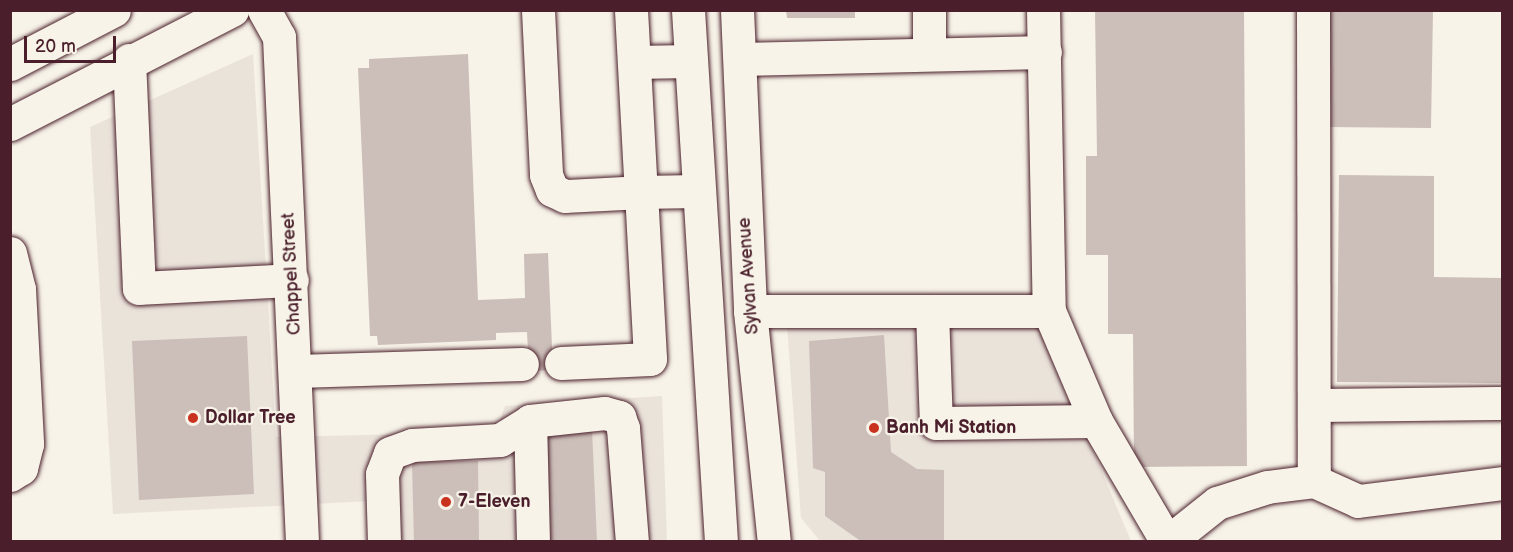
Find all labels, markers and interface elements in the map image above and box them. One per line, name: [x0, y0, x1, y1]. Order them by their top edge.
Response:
scale bar: [27, 24, 118, 62]
text: 20 m: [35, 36, 76, 57]
street label: Chappel Street: [278, 212, 306, 336]
street label: Sylvan Avenue: [734, 217, 764, 335]
place label: Dollar Tree: [205, 407, 296, 429]
marker: Dollar Tree: [186, 411, 200, 425]
place label: Banh Mi Station: [886, 417, 1016, 439]
marker: Banh Mi Station: [867, 421, 881, 435]
place label: 7-Eleven: [458, 491, 530, 513]
marker: 7-Eleven: [439, 495, 453, 509]

